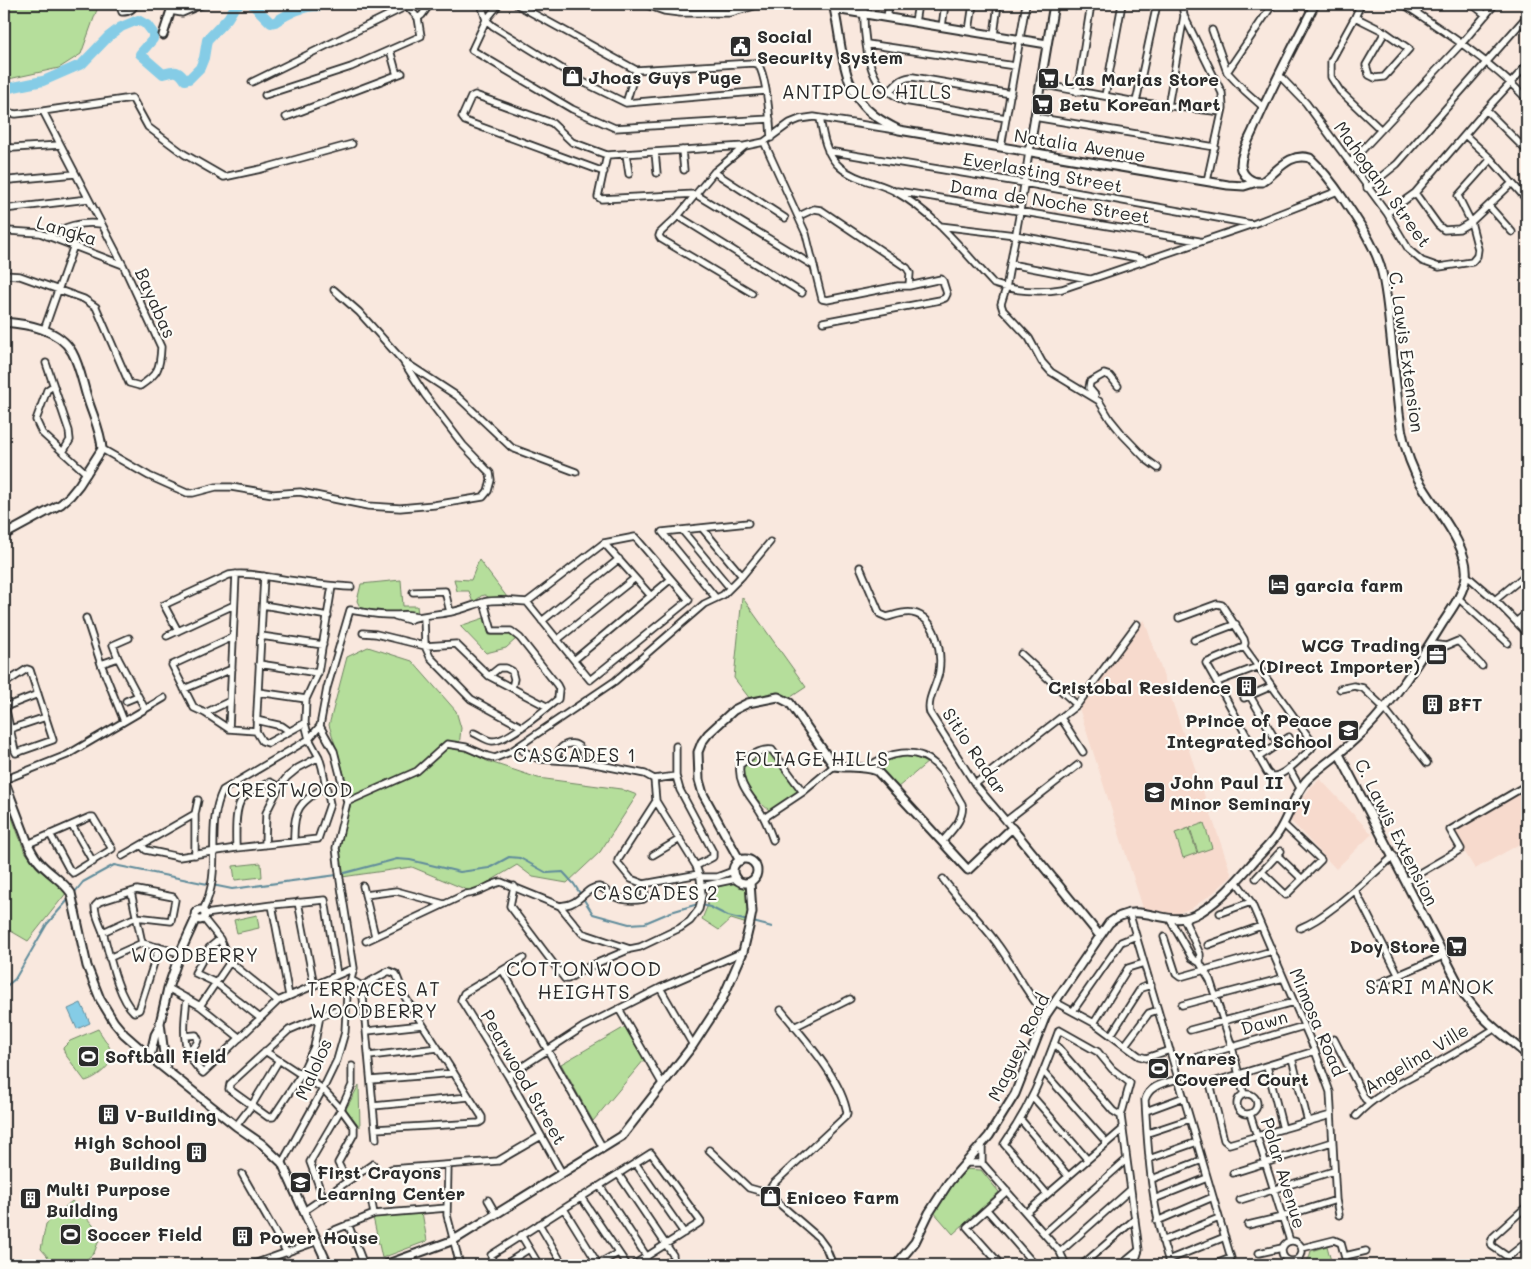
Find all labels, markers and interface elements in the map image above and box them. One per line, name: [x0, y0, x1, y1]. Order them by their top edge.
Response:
place label: Social Security System: [757, 24, 903, 69]
public building icon: Social Security System: [729, 34, 753, 58]
shop icon: Jhoas Guys Puge: [560, 65, 584, 89]
place label: Jhoas Guys Puge: [588, 65, 742, 89]
supermarket icon: Las Marias Store: [1036, 67, 1060, 91]
place label: Las Marias Store: [1064, 67, 1219, 91]
district label: ANTIPOLO HILLS: [782, 79, 952, 104]
supermarket icon: Betu Korean Mart: [1031, 92, 1055, 116]
place label: Betu Korean Mart: [1059, 92, 1220, 116]
street label: Mahogany Street: [1329, 116, 1437, 252]
street label: Natalia Avenue: [1012, 123, 1148, 167]
street label: Everlasting Street: [961, 146, 1125, 198]
street label: Dama de Noche Street: [948, 173, 1152, 229]
street label: Langka: [34, 209, 100, 251]
street label: Bayabas: [130, 264, 182, 342]
street label: C. Lawis Extension: [1384, 270, 1430, 434]
hotel icon: garcia farm: [1267, 573, 1291, 597]
place label: garcia farm: [1295, 573, 1403, 597]
place label: WCG Trading (Direct Importer): [1259, 633, 1420, 678]
office icon: WCG Trading (Direct Importer): [1424, 643, 1448, 667]
place label: Cristobal Residence: [1048, 675, 1231, 699]
building icon: Cristobal Residence: [1235, 675, 1259, 699]
building icon: BFT: [1420, 692, 1444, 716]
place label: BFT: [1448, 692, 1483, 716]
street label: Sitio Radar: [937, 703, 1013, 799]
place label: Prince of Peace Integrated School: [1167, 708, 1332, 753]
school or university icon: Prince of Peace Integrated School: [1336, 718, 1360, 742]
district label: CASCADES 1: [513, 742, 637, 767]
district label: FOLIAGE HILLS: [735, 746, 889, 771]
street label: C. Lawis Extension: [1350, 754, 1444, 910]
place label: John Paul II Minor Seminary: [1170, 770, 1311, 815]
district label: CRESTWOOD: [227, 777, 353, 802]
school or university icon: John Paul II Minor Seminary: [1142, 780, 1166, 804]
district label: CASCADES 2: [593, 880, 719, 905]
place label: Doy Store: [1350, 934, 1440, 958]
supermarket icon: Doy Store: [1444, 934, 1468, 958]
district label: WOODBERRY: [131, 942, 259, 967]
district label: COTTONWOOD HEIGHTS: [506, 955, 662, 1004]
street label: Mimosa Road: [1284, 964, 1352, 1080]
district label: SARI MANOK: [1365, 974, 1495, 999]
district label: TERRACES AT WOODBERRY: [307, 976, 441, 1023]
street label: Maguey Road: [982, 989, 1054, 1105]
street label: Dawn: [1238, 1004, 1290, 1040]
street label: Pearwood Street: [476, 1005, 572, 1149]
street label: Angelina Ville: [1359, 1017, 1473, 1099]
street label: Malolos: [289, 1035, 337, 1103]
sports icon: Softball Field: [77, 1044, 101, 1068]
place label: Softball Field: [105, 1044, 226, 1068]
place label: Ynares Covered Court: [1174, 1046, 1309, 1091]
sports icon: Ynares Covered Court: [1146, 1056, 1170, 1080]
building icon: V-Building: [97, 1103, 121, 1127]
place label: V-Building: [125, 1103, 217, 1127]
street label: Polar Avenue: [1256, 1115, 1312, 1231]
place label: High School Building: [74, 1130, 181, 1175]
building icon: High School Building: [185, 1140, 209, 1164]
place label: First Crayons Learning Center: [317, 1160, 465, 1205]
school or university icon: First Crayons Learning Center: [289, 1170, 313, 1194]
place label: Multi Purpose Building: [46, 1177, 171, 1222]
shop icon: Eniceo Farm: [758, 1185, 782, 1209]
place label: Eniceo Farm: [786, 1185, 899, 1209]
building icon: Multi Purpose Building: [18, 1187, 42, 1211]
sports icon: Soccer Field: [59, 1222, 83, 1246]
place label: Soccer Field: [87, 1222, 202, 1246]
building icon: Power House: [231, 1225, 255, 1249]
place label: Power House: [259, 1225, 378, 1249]

